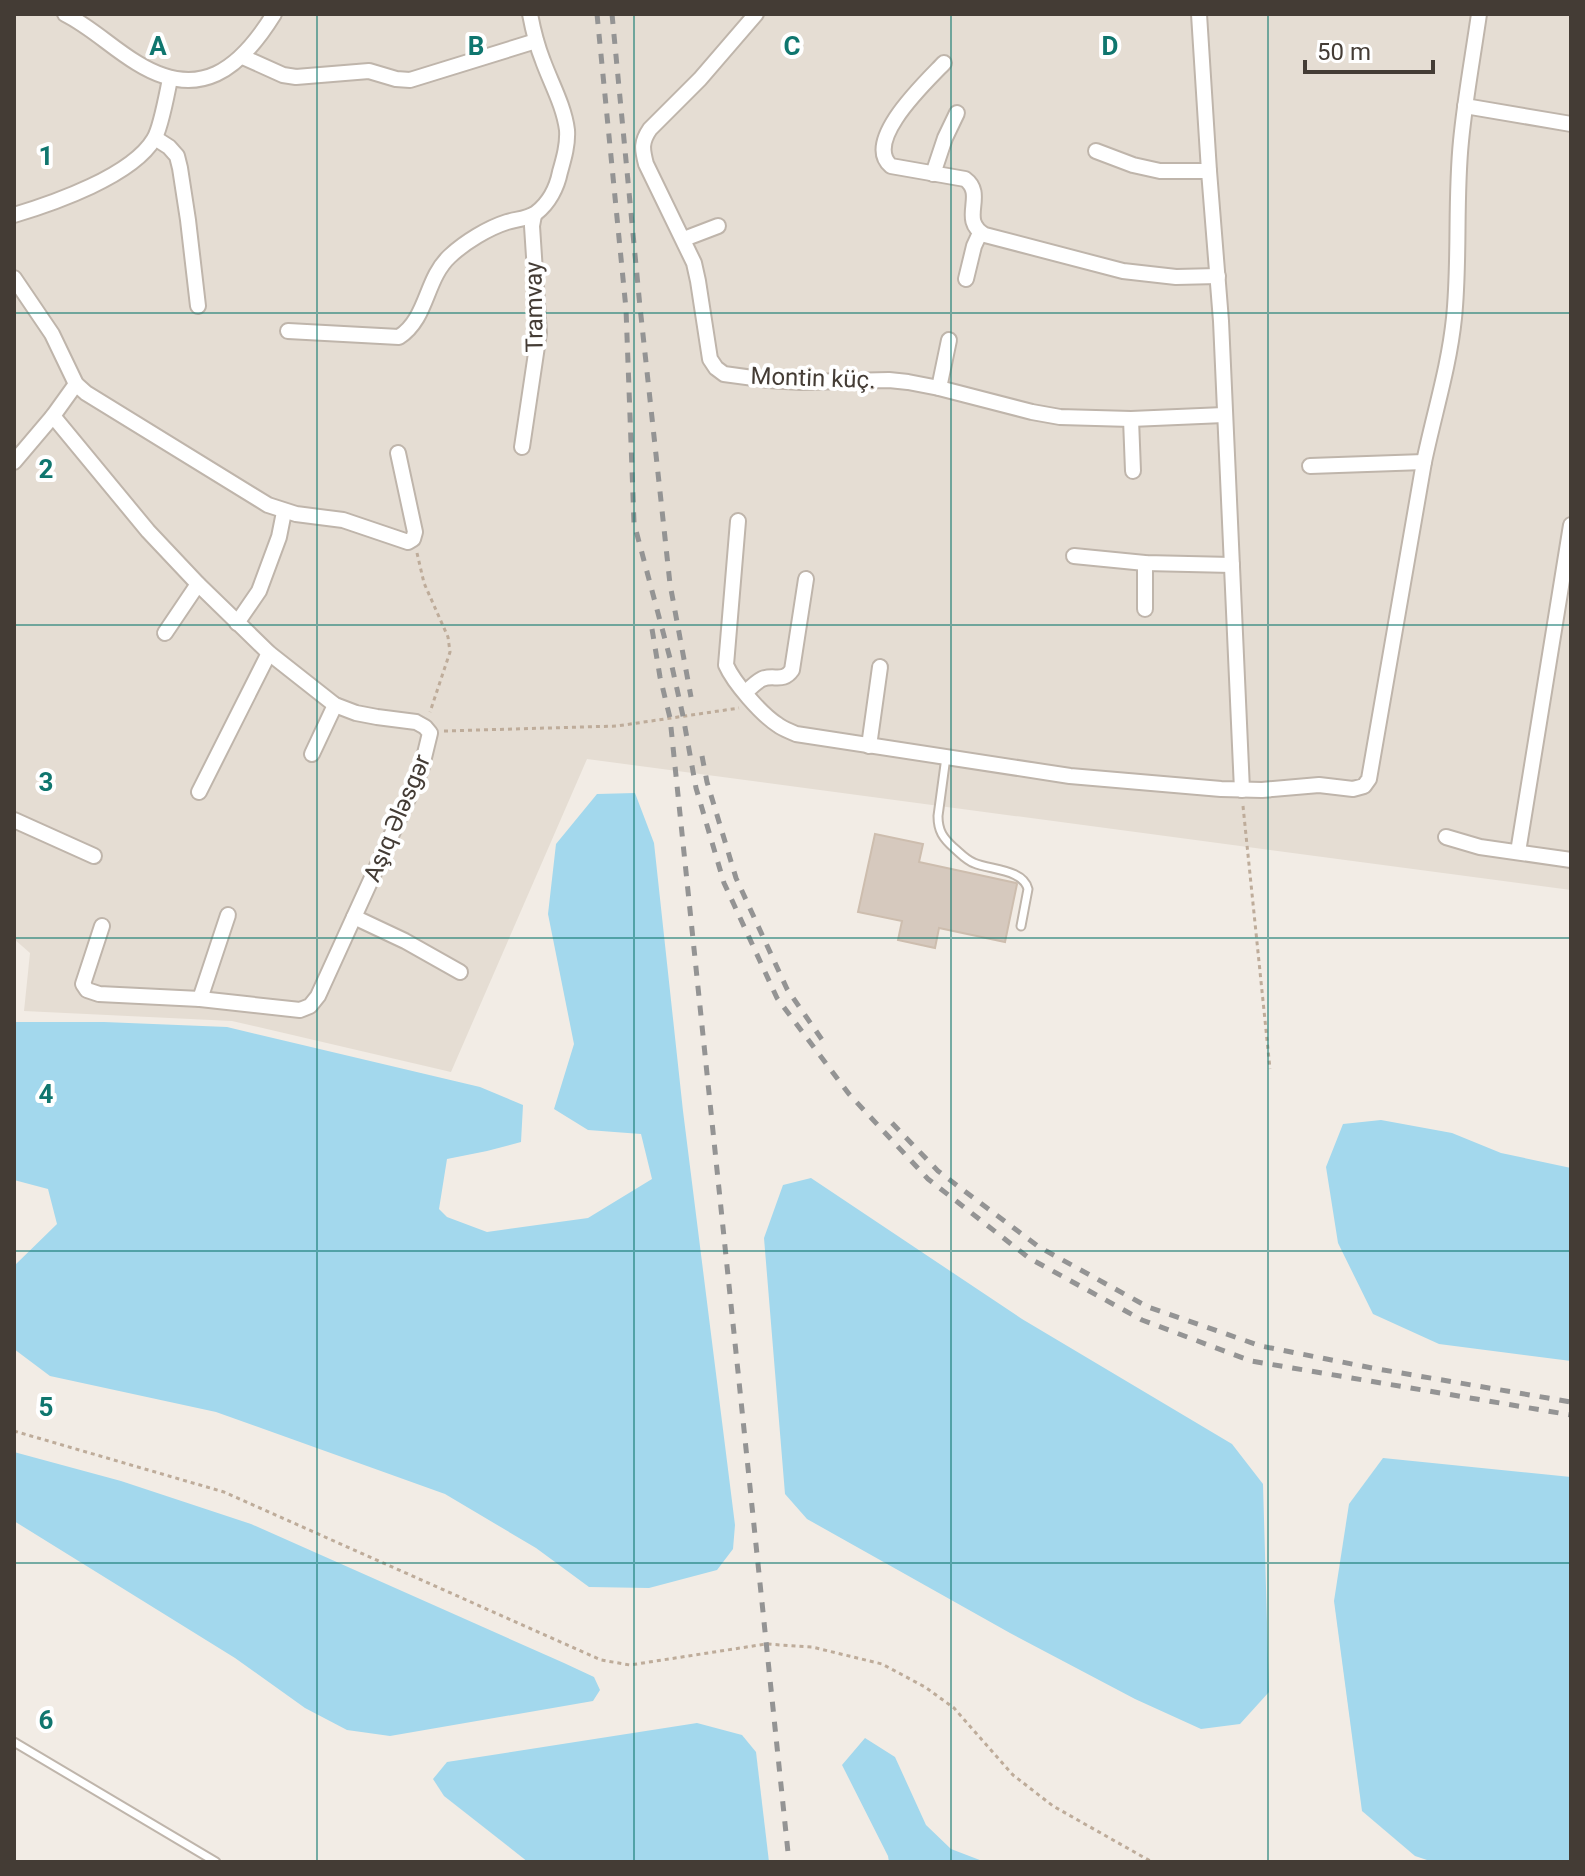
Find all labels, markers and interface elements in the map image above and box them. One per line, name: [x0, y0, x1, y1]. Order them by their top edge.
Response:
scale bar: [1305, 24, 1433, 74]
text: A: [149, 31, 167, 61]
text: B: [468, 31, 484, 61]
text: C: [783, 31, 801, 61]
text: D: [1102, 31, 1118, 61]
text: 50 m: [1317, 38, 1371, 66]
text: 1: [39, 141, 53, 171]
street label: Tramvay: [519, 261, 549, 353]
street label: Montin küç.: [750, 362, 876, 394]
text: 2: [39, 454, 53, 484]
street label: Aşıq Ələsgər: [358, 750, 436, 886]
text: 3: [39, 767, 53, 797]
text: 4: [39, 1079, 54, 1109]
text: 5: [39, 1392, 53, 1422]
text: 6: [39, 1705, 54, 1735]

